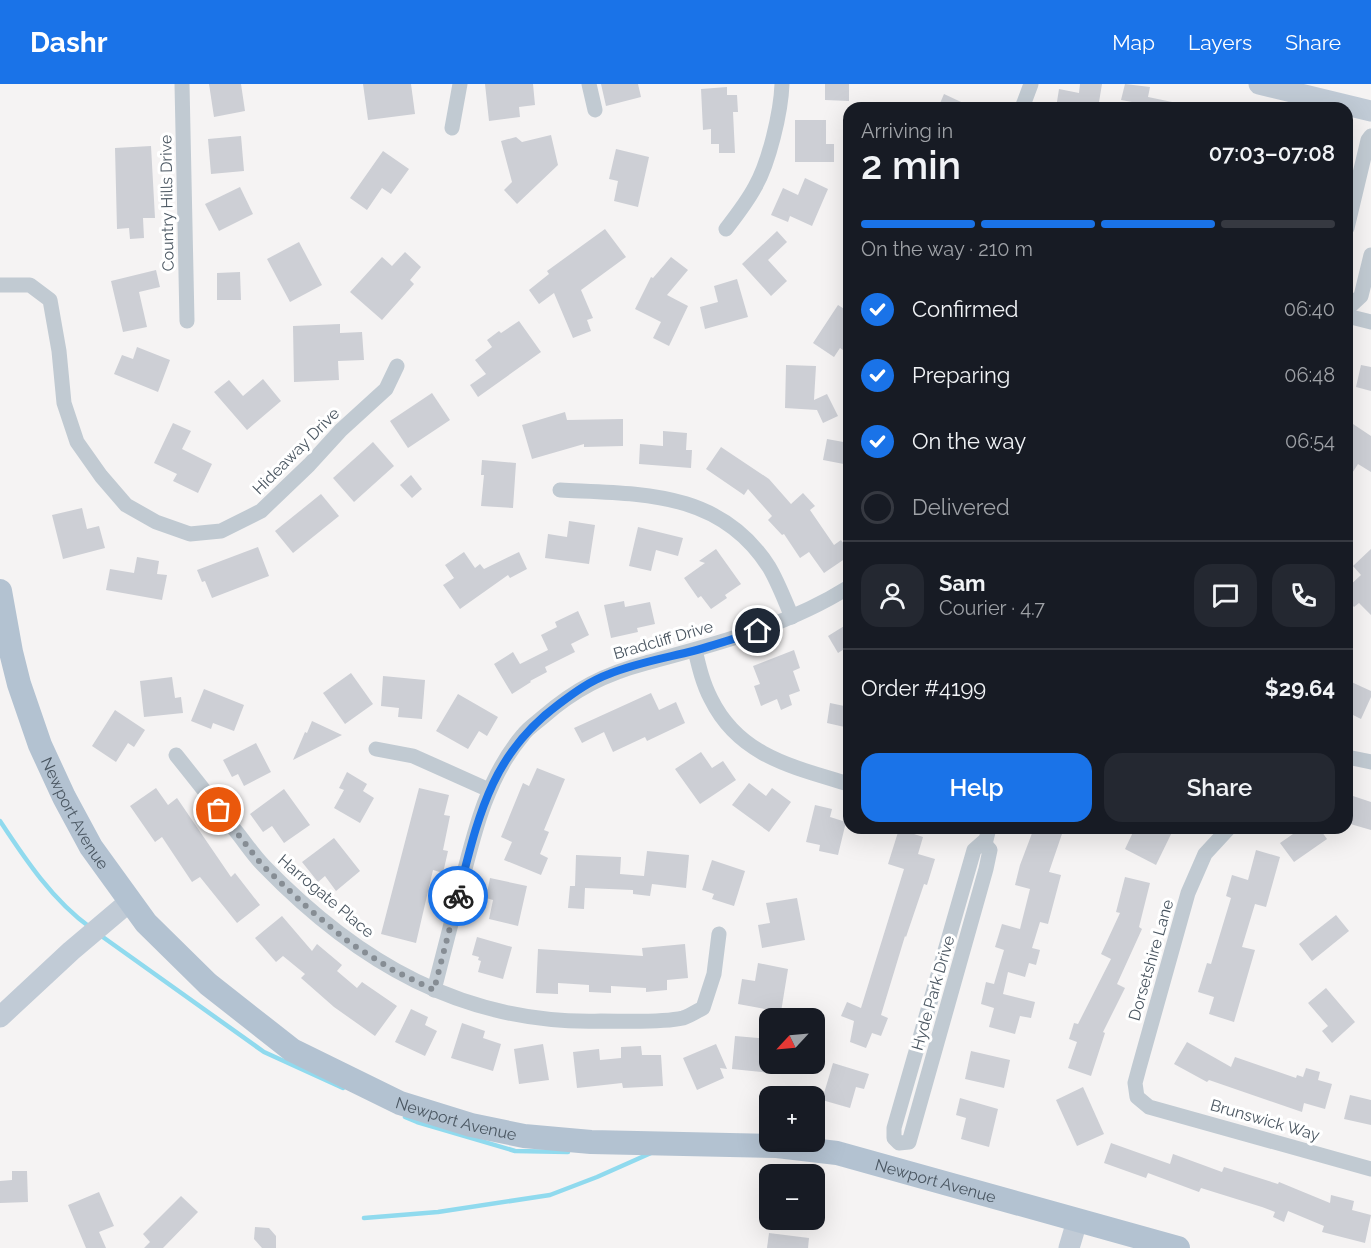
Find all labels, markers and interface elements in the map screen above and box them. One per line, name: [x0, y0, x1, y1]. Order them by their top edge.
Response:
text: Dashr: [30, 26, 108, 59]
text: Map: [1112, 30, 1155, 55]
text: Layers: [1188, 30, 1252, 55]
text: Share: [1285, 30, 1341, 55]
text: Arriving in: [861, 119, 953, 143]
street label: Country Hills Drive: [156, 135, 178, 271]
text: 07:03–07:08: [1209, 140, 1335, 166]
text: 2 min: [861, 142, 961, 188]
text: On the way · 210 m: [861, 237, 1033, 261]
icon: check: [861, 293, 894, 326]
text: Confirmed: [912, 296, 1019, 322]
text: 06:40: [1284, 297, 1335, 321]
icon: check: [861, 359, 894, 392]
text: Preparing: [912, 362, 1010, 388]
text: 06:48: [1284, 363, 1335, 387]
street label: Hideaway Drive: [249, 404, 343, 498]
icon: check: [861, 425, 894, 458]
text: On the way: [912, 428, 1026, 454]
text: 06:54: [1285, 429, 1335, 453]
text: Delivered: [912, 494, 1010, 520]
button: person: [861, 564, 924, 627]
button: chat: [1194, 564, 1257, 627]
button: phone: [1272, 564, 1335, 627]
text: Sam: [939, 570, 986, 596]
text: Courier · 4.7: [939, 596, 1045, 620]
pin: [732, 605, 783, 656]
icon: home: [741, 614, 774, 647]
street label: Bradcliff Drive: [611, 617, 715, 663]
text: Order #4199: [861, 675, 986, 701]
text: $29.64: [1265, 675, 1335, 701]
button: Help: [861, 753, 1092, 822]
button: Share: [1104, 753, 1335, 822]
street label: Newport Avenue: [37, 754, 113, 873]
pin: [193, 784, 244, 835]
icon: bag: [202, 793, 235, 826]
street label: Harrogate Place: [274, 850, 378, 942]
courier: [428, 866, 488, 926]
icon: bike: [442, 880, 475, 913]
street label: Dorsetshire Lane: [1125, 897, 1177, 1023]
street label: Hyde Park Drive: [908, 933, 958, 1053]
north arrow: [759, 1008, 825, 1074]
map controls: [759, 1008, 825, 1230]
button: +: [759, 1086, 825, 1152]
street label: Newport Avenue: [394, 1093, 518, 1144]
street label: Brunswick Way: [1208, 1095, 1322, 1145]
street label: Newport Avenue: [873, 1155, 998, 1206]
button: −: [759, 1164, 825, 1230]

